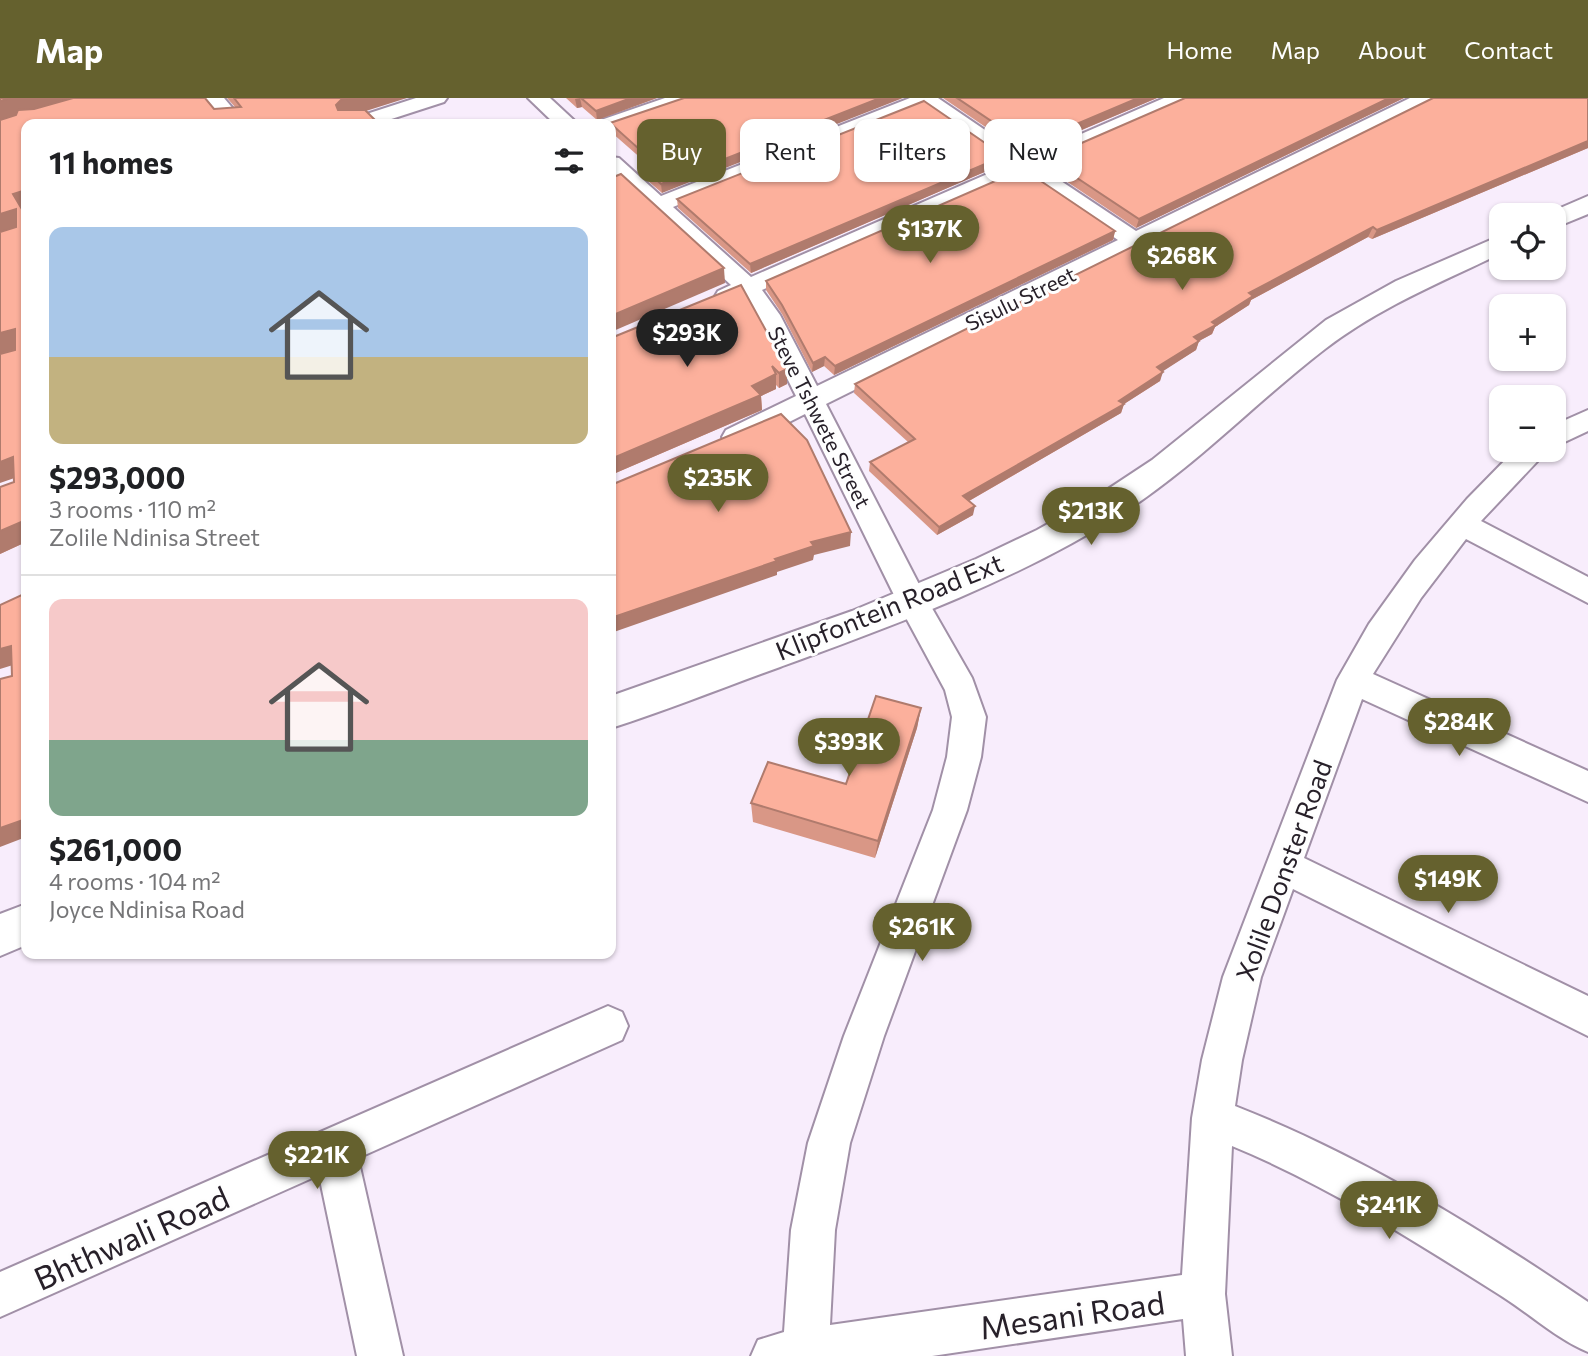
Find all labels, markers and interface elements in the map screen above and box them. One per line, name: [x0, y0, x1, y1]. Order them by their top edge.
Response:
text: Map: [35, 29, 103, 70]
text: Home: [1167, 35, 1233, 64]
text: Map: [1271, 35, 1320, 64]
text: About: [1358, 35, 1426, 64]
text: Contact: [1464, 35, 1553, 64]
chip: Buy: [637, 119, 726, 182]
chip: Rent: [740, 119, 840, 182]
chip: Filters: [854, 119, 970, 182]
chip: New: [984, 119, 1082, 182]
icon: filters: [550, 142, 588, 180]
text: 11 homes: [49, 143, 173, 180]
map controls: [1489, 203, 1566, 462]
button: locate: [1489, 203, 1566, 280]
pin: $137K: [881, 206, 979, 265]
text: $137K: [897, 214, 963, 242]
pin: $268K: [1133, 232, 1231, 292]
text: $268K: [1147, 241, 1217, 269]
street label: Sisulu Street: [961, 261, 1079, 335]
icon: home: [256, 272, 382, 398]
button: +: [1489, 294, 1566, 371]
pin: $293K: [638, 310, 736, 369]
text: $293K: [652, 318, 722, 346]
street label: Steve Tshwete Street: [763, 322, 877, 512]
button: −: [1489, 385, 1566, 462]
pin: $235K: [669, 454, 767, 514]
text: $293,000: [49, 458, 185, 495]
text: $235K: [683, 463, 753, 491]
pin: $213K: [1042, 488, 1140, 547]
text: 3 rooms · 110 m²: [49, 495, 216, 523]
text: $213K: [1058, 496, 1124, 524]
text: Zolile Ndinisa Street: [49, 523, 260, 551]
street label: Klipfontein Road Ext: [771, 546, 1007, 666]
icon: home: [256, 644, 382, 770]
pin: $284K: [1410, 698, 1508, 758]
text: $284K: [1424, 707, 1494, 735]
pin: $393K: [800, 718, 898, 778]
text: $393K: [814, 727, 884, 755]
street label: Xolile Donster Road: [1229, 755, 1337, 985]
text: $261,000: [49, 830, 182, 867]
pin: $149K: [1399, 856, 1497, 915]
text: $149K: [1414, 864, 1482, 892]
text: 4 rooms · 104 m²: [49, 867, 221, 895]
text: Joyce Ndinisa Road: [49, 895, 245, 923]
pin: $261K: [873, 904, 971, 963]
text: $261K: [889, 912, 955, 940]
pin: $221K: [268, 1132, 366, 1191]
text: $221K: [284, 1140, 350, 1168]
street label: Bhthwali Road: [27, 1176, 235, 1298]
pin: $241K: [1340, 1182, 1438, 1241]
text: $241K: [1356, 1190, 1422, 1218]
street label: Mesani Road: [977, 1281, 1167, 1347]

